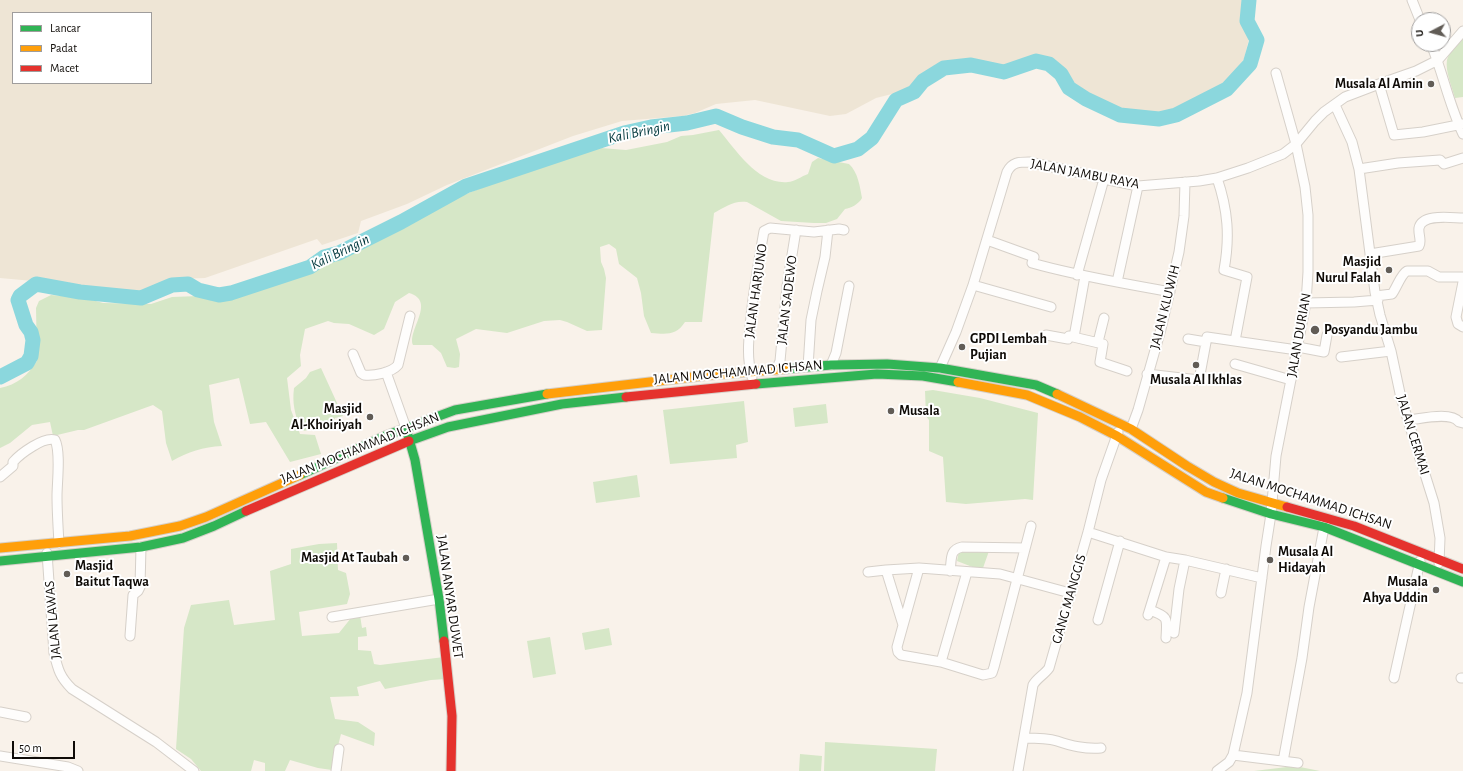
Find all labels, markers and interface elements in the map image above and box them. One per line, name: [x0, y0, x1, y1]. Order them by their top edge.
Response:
legend: [12, 12, 152, 84]
north arrow: [1411, 12, 1451, 52]
text: Lancar: [50, 22, 80, 34]
text: U: [1414, 29, 1425, 37]
text: Padat: [50, 42, 77, 54]
text: Macet: [50, 62, 79, 74]
place label: Musala Al Amin: [1335, 76, 1423, 92]
marker: Musala Al Amin: [1426, 79, 1436, 89]
water label: Kali Bringin: [606, 117, 672, 147]
street label: JALAN JAMBU RAYA: [1029, 155, 1141, 193]
water label: Kali Bringin: [308, 230, 372, 274]
street label: JALAN HARJUNO: [741, 243, 771, 339]
street label: JALAN SADEWO: [773, 254, 801, 346]
place label: Masjid Nurul Falah: [1316, 254, 1381, 286]
street label: JALAN KLUWIH: [1146, 263, 1184, 351]
marker: Masjid Nurul Falah: [1384, 265, 1394, 275]
street label: JALAN DURIAN: [1283, 292, 1315, 378]
place label: Posyandu Jambu: [1324, 322, 1418, 338]
marker: Posyandu Jambu: [1309, 324, 1321, 336]
place label: GPDI Lembah Pujian: [970, 331, 1047, 364]
marker: GPDI Lembah Pujian: [957, 342, 967, 352]
street label: JALAN MOCHAMMAD ICHSAN: [653, 356, 823, 388]
marker: Musala Al Ikhlas: [1191, 360, 1201, 370]
place label: Musala Al Ikhlas: [1150, 372, 1242, 388]
street label: JALAN CERMAI: [1393, 393, 1433, 477]
place label: Masjid Al-Khoiriyah: [291, 401, 362, 434]
place label: Musala: [899, 403, 940, 419]
marker: Musala: [886, 406, 896, 416]
street label: JALAN MOCHAMMAD ICHSAN: [278, 409, 442, 487]
marker: Masjid Al-Khoiriyah: [365, 412, 375, 422]
street label: JALAN MOCHAMMAD ICHSAN: [1228, 465, 1394, 533]
street label: JALAN ANYAR DUWET: [433, 534, 467, 660]
place label: Musala Al Hidayah: [1278, 544, 1333, 576]
place label: Masjid At Taubah: [301, 550, 398, 566]
street label: GANG MANGGIS: [1048, 552, 1090, 646]
marker: Masjid At Taubah: [401, 553, 411, 563]
marker: Musala Al Hidayah: [1265, 555, 1275, 565]
place label: Masjid Baitut Taqwa: [75, 558, 149, 590]
marker: Masjid Baitut Taqwa: [62, 569, 72, 579]
place label: Musala Ahya Uddin: [1363, 574, 1428, 606]
street label: JALAN LAWAS: [41, 580, 65, 660]
marker: Musala Ahya Uddin: [1431, 585, 1441, 595]
scale bar: [14, 733, 77, 759]
text: 50 m: [19, 742, 42, 754]

